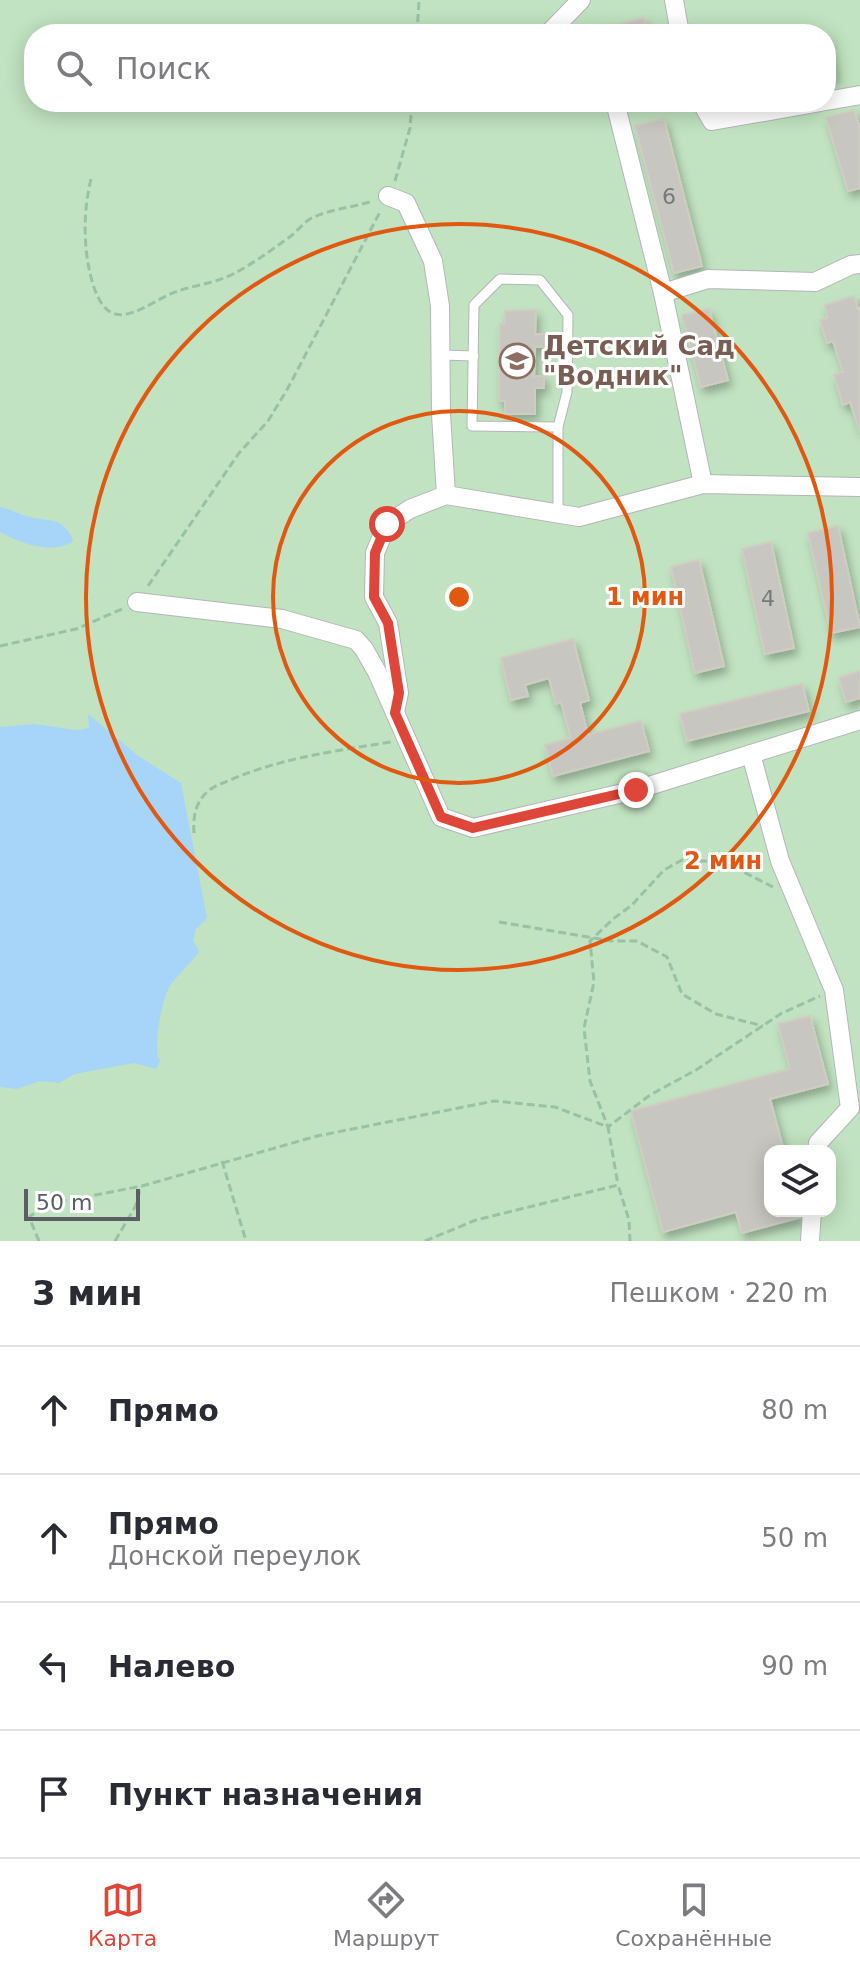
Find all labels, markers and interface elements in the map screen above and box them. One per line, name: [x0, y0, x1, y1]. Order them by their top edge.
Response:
search box: [24, 24, 836, 112]
icon: search: [52, 46, 96, 90]
text: Поиск: [116, 51, 211, 86]
house number: 6: [662, 184, 676, 209]
place label: Детский Сад "Водник": [543, 331, 735, 391]
school or university icon: Детский Сад "Водник": [498, 342, 536, 380]
route start: [369, 506, 405, 542]
centre of rings: [445, 583, 473, 611]
text: 1 мин: [606, 583, 684, 611]
house number: 4: [761, 586, 775, 611]
route end: [618, 772, 654, 808]
text: 2 мин: [684, 847, 762, 875]
map controls: [764, 1145, 836, 1217]
button: layers: [764, 1145, 836, 1217]
scale bar: [24, 1185, 140, 1221]
text: 50 m: [36, 1190, 92, 1215]
text: 3 мин: [32, 1273, 143, 1313]
text: Пешком · 220 m: [609, 1278, 828, 1308]
icon: ahead: [32, 1388, 76, 1432]
text: Прямо: [108, 1393, 219, 1428]
text: 80 m: [761, 1395, 828, 1425]
text: Прямо: [108, 1506, 219, 1541]
icon: ahead: [32, 1516, 76, 1560]
text: 50 m: [761, 1523, 828, 1553]
text: Донской переулок: [108, 1541, 361, 1571]
icon: left: [32, 1644, 76, 1688]
text: Налево: [108, 1649, 235, 1684]
text: 90 m: [761, 1651, 828, 1681]
icon: arrive: [32, 1772, 76, 1816]
text: Пункт назначения: [108, 1777, 423, 1812]
tab: Карта: [88, 1878, 157, 1951]
tab: Маршрут: [333, 1878, 439, 1951]
tab: Сохранённые: [615, 1878, 772, 1951]

